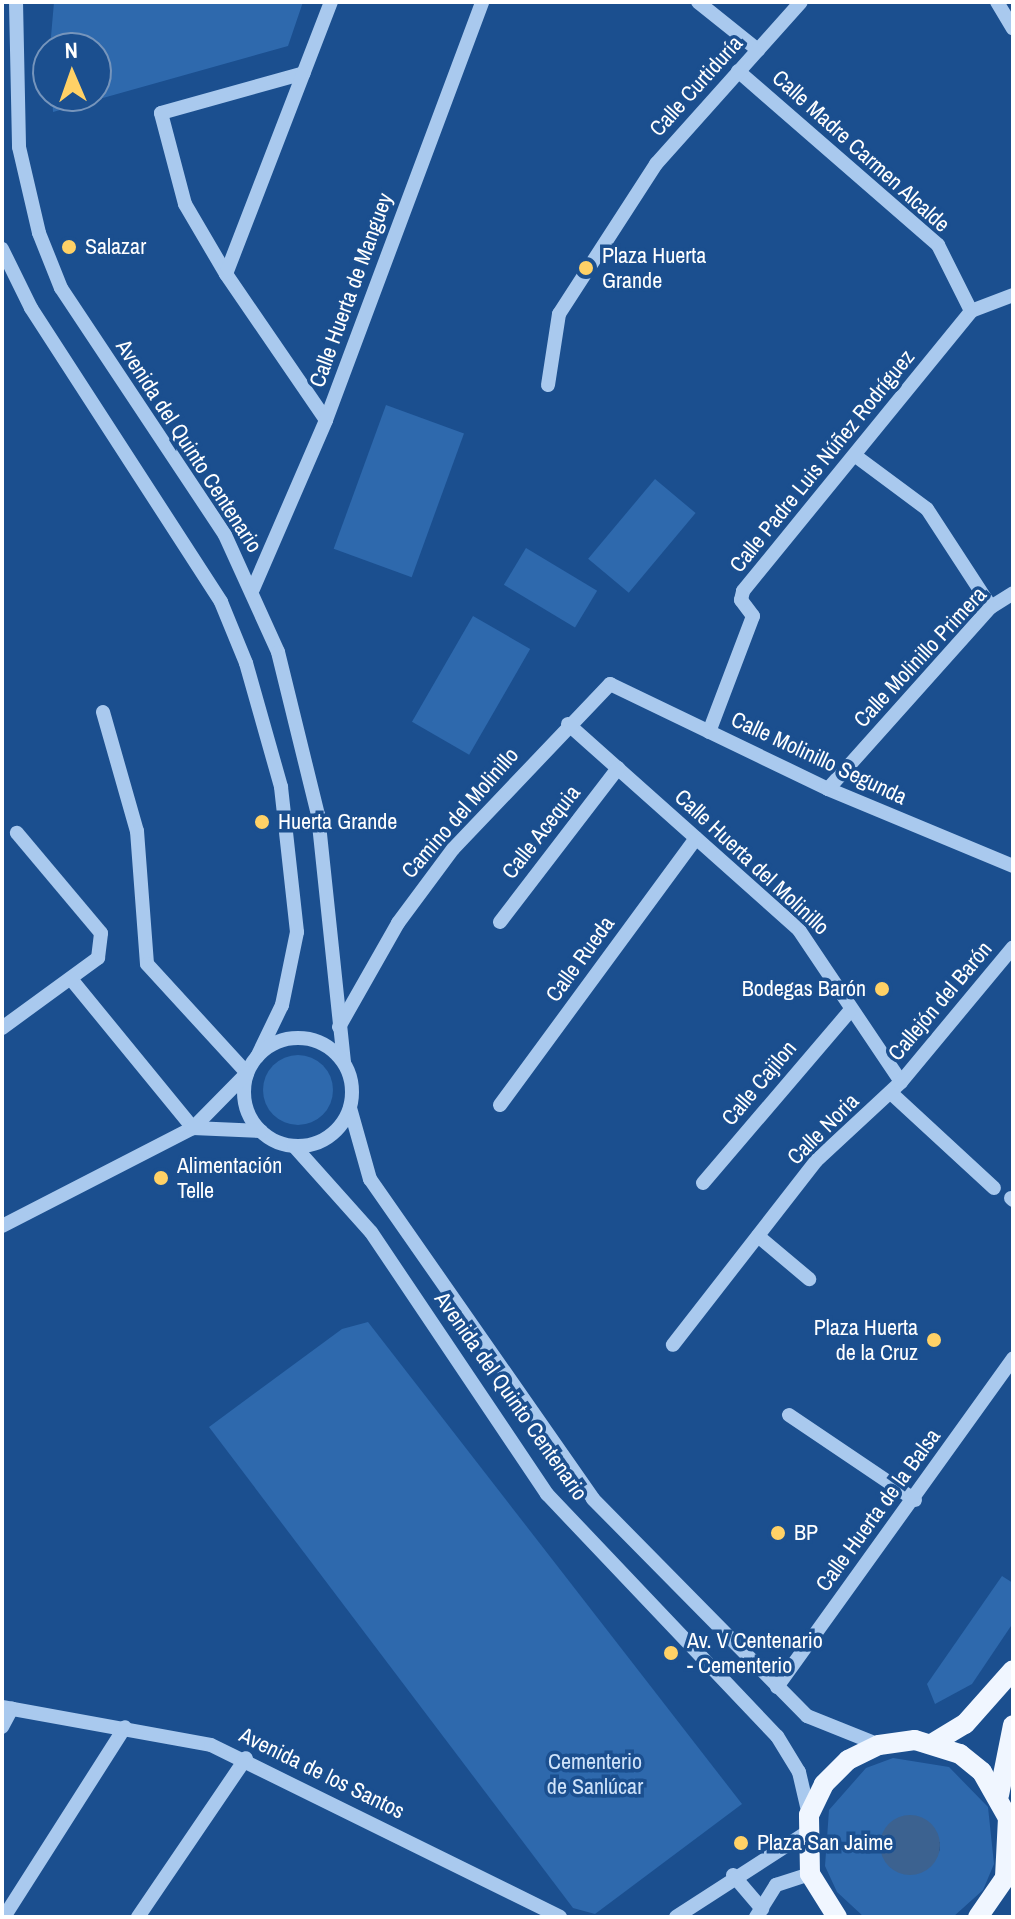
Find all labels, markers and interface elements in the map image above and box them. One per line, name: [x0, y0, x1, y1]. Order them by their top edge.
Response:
street label: Calle Curtiduría: [644, 30, 748, 142]
north arrow: [32, 32, 112, 112]
text: N: [64, 35, 78, 65]
street label: Calle Madre Carmen Alcalde: [766, 64, 956, 238]
street label: Calle Huerta de Manguey: [304, 189, 398, 391]
place label: Salazar: [85, 234, 146, 260]
marker: Salazar: [60, 238, 78, 256]
place label: Plaza Huerta Grande: [602, 242, 706, 294]
marker: Plaza Huerta Grande: [577, 259, 595, 277]
street label: Avenida del Quinto Centenario: [110, 335, 268, 557]
street label: Calle Padre Luis Núñez Rodríguez: [724, 344, 920, 578]
street label: Calle Molinillo Primera: [848, 581, 992, 733]
street label: Calle Molinillo Segunda: [727, 706, 911, 810]
street label: Camino del Molinillo: [396, 742, 524, 884]
street label: Calle Acequia: [496, 780, 586, 884]
street label: Calle Huerta del Molinillo: [669, 784, 835, 940]
place label: Huerta Grande: [278, 809, 397, 835]
marker: Huerta Grande: [253, 813, 271, 831]
street label: Calle Rueda: [540, 911, 620, 1007]
street label: Callejón del Barón: [883, 936, 997, 1066]
place label: Bodegas Barón: [742, 976, 866, 1002]
marker: Bodegas Barón: [873, 980, 891, 998]
street label: Calle Cajilon: [716, 1035, 802, 1131]
street label: Calle Noria: [782, 1088, 864, 1170]
place label: Alimentación Telle: [177, 1152, 282, 1204]
marker: Alimentación Telle: [152, 1169, 170, 1187]
street label: Avenida del Quinto Centenario: [429, 1287, 593, 1505]
place label: Plaza Huerta de la Cruz: [814, 1314, 918, 1366]
marker: Plaza Huerta de la Cruz: [925, 1331, 943, 1349]
street label: Calle Huerta de la Balsa: [810, 1424, 946, 1596]
place label: BP: [794, 1520, 818, 1546]
marker: BP: [769, 1524, 787, 1542]
place label: Av. V Centenario - Cementerio: [687, 1627, 823, 1678]
marker: Av. V Centenario - Cementerio: [662, 1644, 680, 1662]
street label: Avenida de los Santos: [235, 1722, 409, 1824]
park label: Cementerio de Sanlúcar: [547, 1748, 643, 1800]
place label: Plaza San Jaime: [757, 1830, 893, 1856]
marker: Plaza San Jaime: [732, 1834, 750, 1852]

